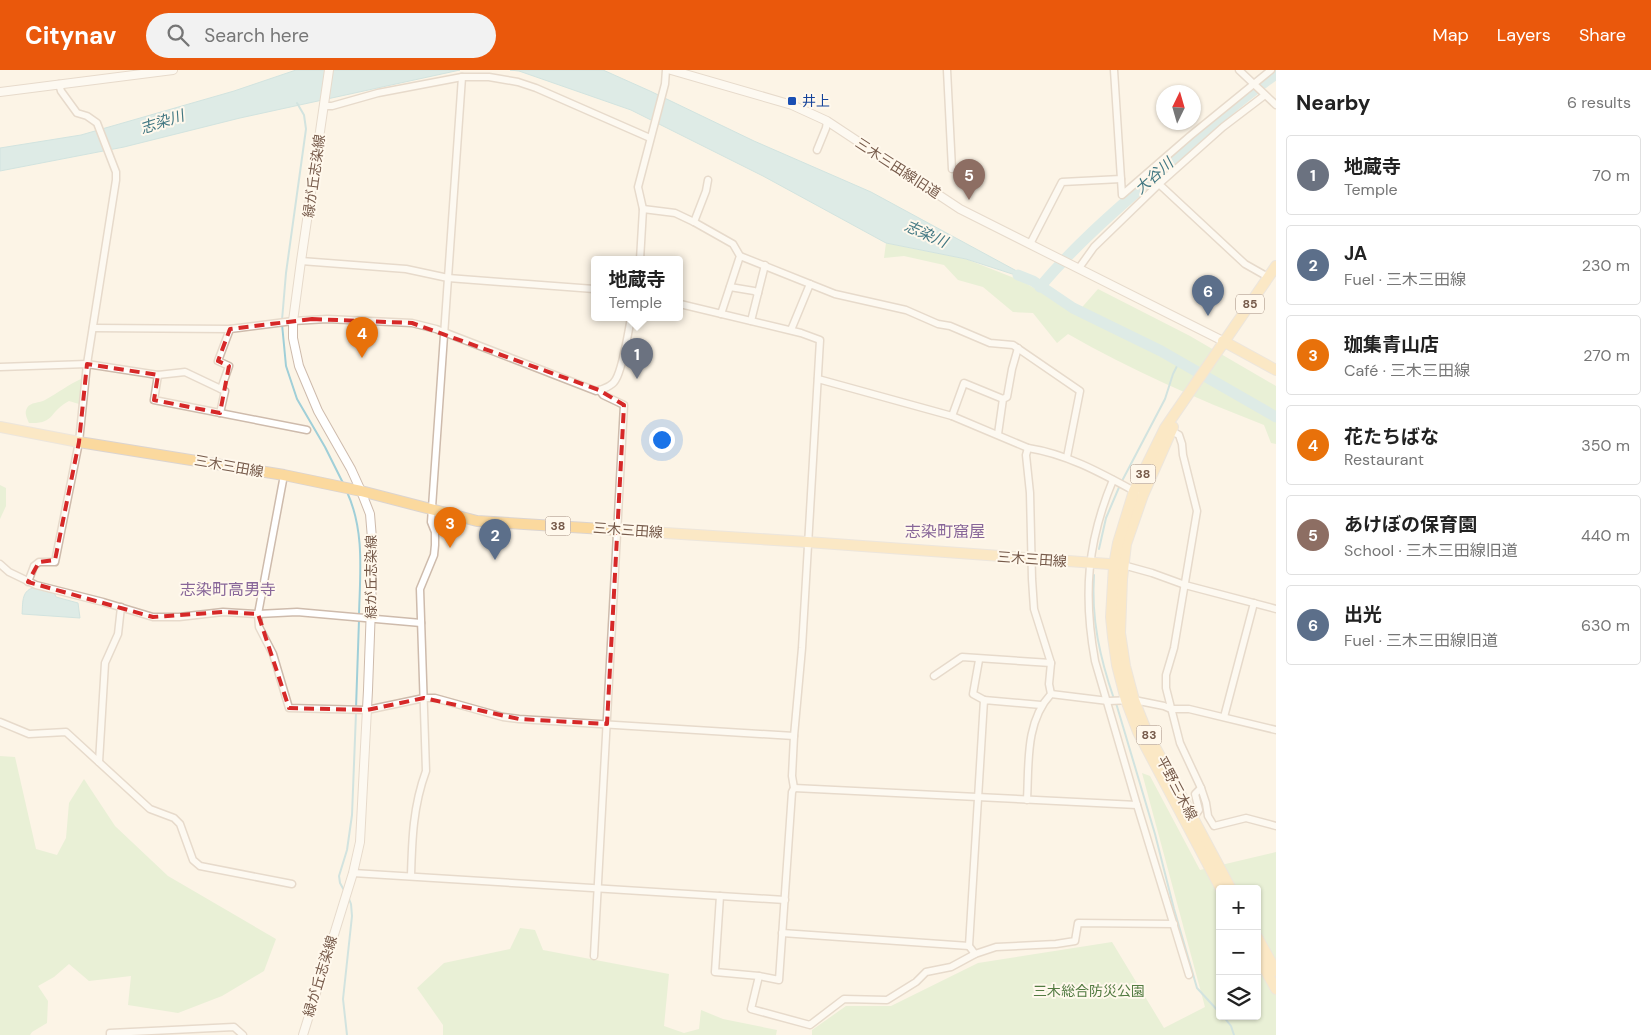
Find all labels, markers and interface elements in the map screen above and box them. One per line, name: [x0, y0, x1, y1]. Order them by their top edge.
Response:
search box: [146, 13, 496, 58]
text: Citynav: [25, 20, 116, 51]
icon: search: [164, 21, 192, 49]
text: Search here: [204, 23, 309, 48]
text: Map: [1433, 23, 1469, 47]
text: Layers: [1497, 23, 1551, 47]
text: Share: [1579, 23, 1626, 47]
north arrow: [1156, 85, 1201, 130]
text: Nearby: [1296, 89, 1370, 117]
place label: 井上: [802, 92, 830, 110]
text: 6 results: [1567, 92, 1631, 113]
marker: 井上: [786, 95, 798, 107]
water label: 志染川: [138, 105, 188, 138]
street label: 緑が丘志染線: [299, 133, 329, 219]
street label: 三木三田線旧道: [852, 134, 944, 202]
water label: 大谷川: [1131, 152, 1179, 198]
text: 地蔵寺: [1344, 154, 1401, 179]
pin: 5: [953, 159, 985, 200]
text: 1: [1310, 165, 1316, 186]
text: 70 m: [1592, 165, 1630, 186]
text: Temple: [1344, 179, 1398, 200]
water label: 志染川: [901, 216, 952, 253]
text: JA: [1344, 241, 1367, 266]
text: 2: [1308, 255, 1318, 276]
text: 230 m: [1582, 255, 1630, 276]
popup: [591, 256, 683, 321]
text: 地蔵寺: [608, 267, 666, 292]
text: Fuel · 三木三田線: [1344, 269, 1466, 290]
pin: 6: [1192, 275, 1224, 316]
text: Temple: [608, 292, 662, 313]
road number: 85: [1236, 294, 1264, 313]
pin: 4: [346, 317, 378, 358]
text: 珈集青山店: [1344, 332, 1439, 357]
pin: 1: [621, 338, 653, 379]
text: 3: [1308, 345, 1318, 366]
text: 270 m: [1583, 345, 1630, 366]
text: Café · 三木三田線: [1344, 360, 1470, 381]
text: 花たちばな: [1344, 424, 1439, 449]
your location: [649, 427, 675, 453]
text: 4: [1308, 435, 1318, 456]
text: 350 m: [1581, 435, 1630, 456]
text: Restaurant: [1344, 449, 1424, 470]
street label: 三木三田線: [193, 451, 265, 481]
road number: 38: [1130, 464, 1156, 484]
pin: 3: [434, 507, 466, 548]
text: あけぼの保育園: [1344, 512, 1477, 537]
road number: 38: [546, 516, 570, 536]
pin: 2: [479, 519, 511, 560]
street label: 三木三田線: [592, 519, 664, 541]
district label: 志染町窟屋: [905, 521, 985, 542]
text: 5: [1308, 525, 1318, 546]
text: 440 m: [1581, 525, 1630, 546]
street label: 緑が丘志染線: [362, 535, 380, 619]
text: School · 三木三田線旧道: [1344, 540, 1518, 561]
street label: 三木三田線: [996, 548, 1068, 570]
district label: 志染町高男寺: [180, 579, 276, 600]
text: 出光: [1344, 602, 1382, 627]
text: 6: [1308, 615, 1318, 636]
text: 630 m: [1581, 615, 1630, 636]
text: Fuel · 三木三田線旧道: [1344, 630, 1498, 651]
road number: 83: [1136, 726, 1162, 744]
street label: 平野三木線: [1153, 753, 1201, 823]
map controls: [1216, 885, 1261, 1020]
button: +: [1216, 885, 1261, 930]
button: −: [1216, 930, 1261, 975]
street label: 緑が丘志染線: [299, 933, 341, 1019]
button: layers: [1216, 975, 1261, 1020]
park label: 三木総合防災公園: [1033, 982, 1145, 1000]

